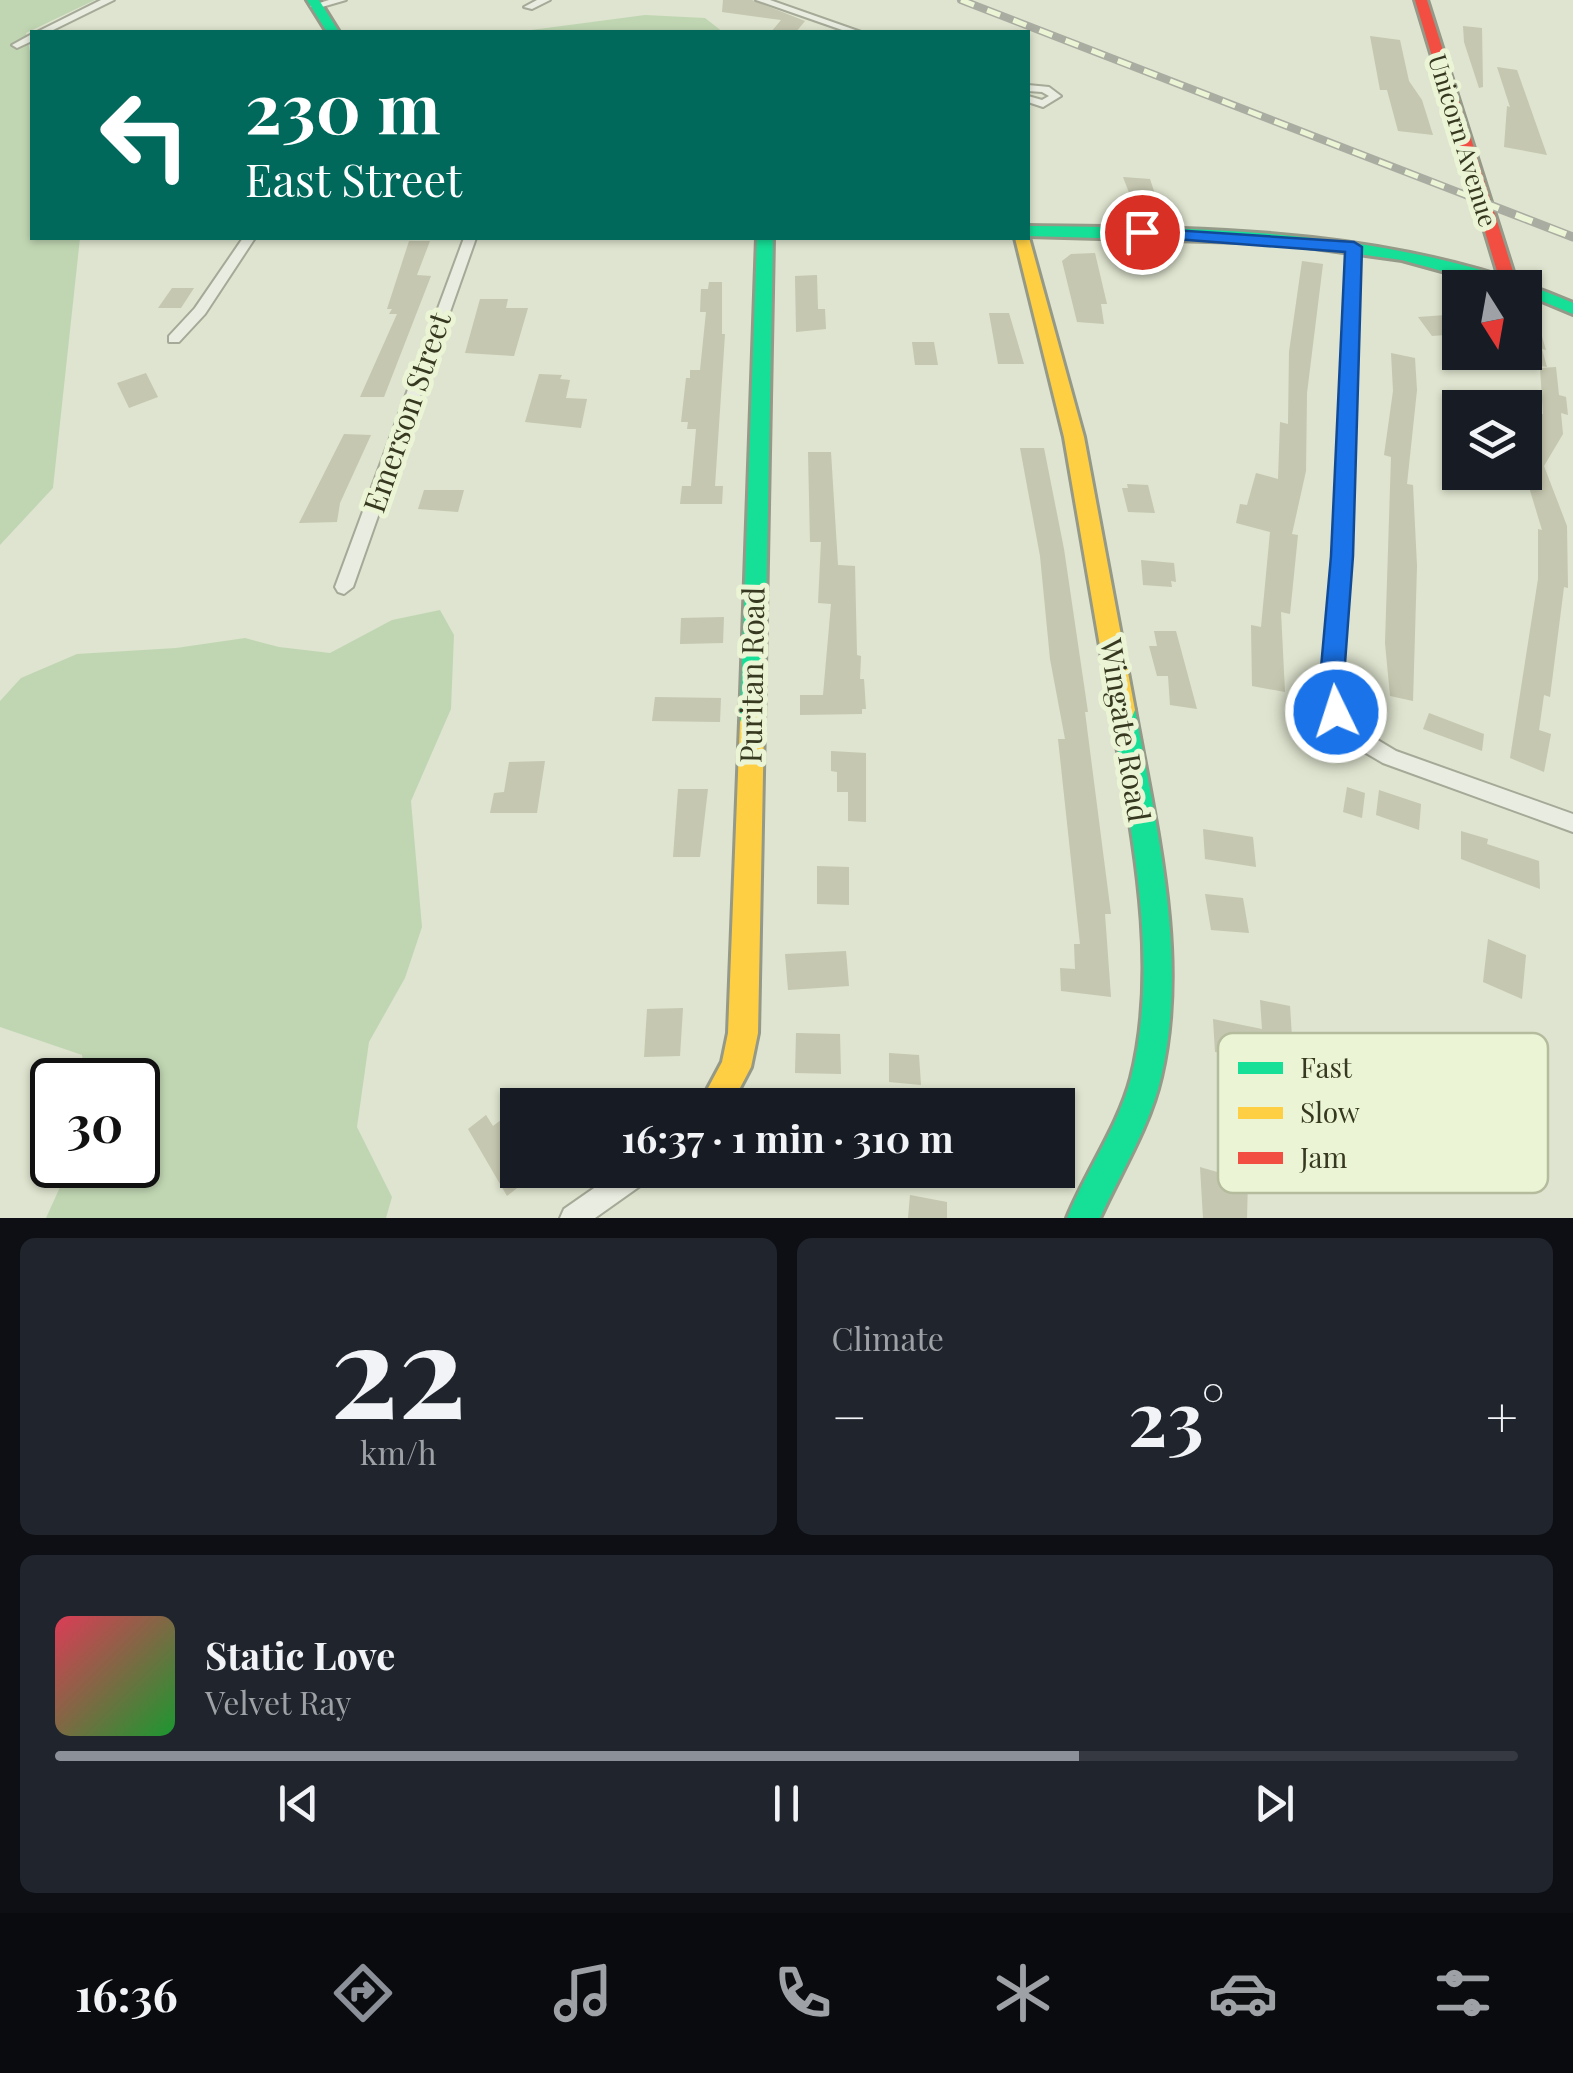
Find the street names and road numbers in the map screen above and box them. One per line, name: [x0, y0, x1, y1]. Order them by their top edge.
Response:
street label: Unicorn Avenue: [1422, 50, 1506, 230]
street label: Emerson Street: [353, 306, 459, 517]
street label: Puritan Road: [729, 587, 773, 763]
street label: Wingate Road: [1092, 635, 1160, 824]

